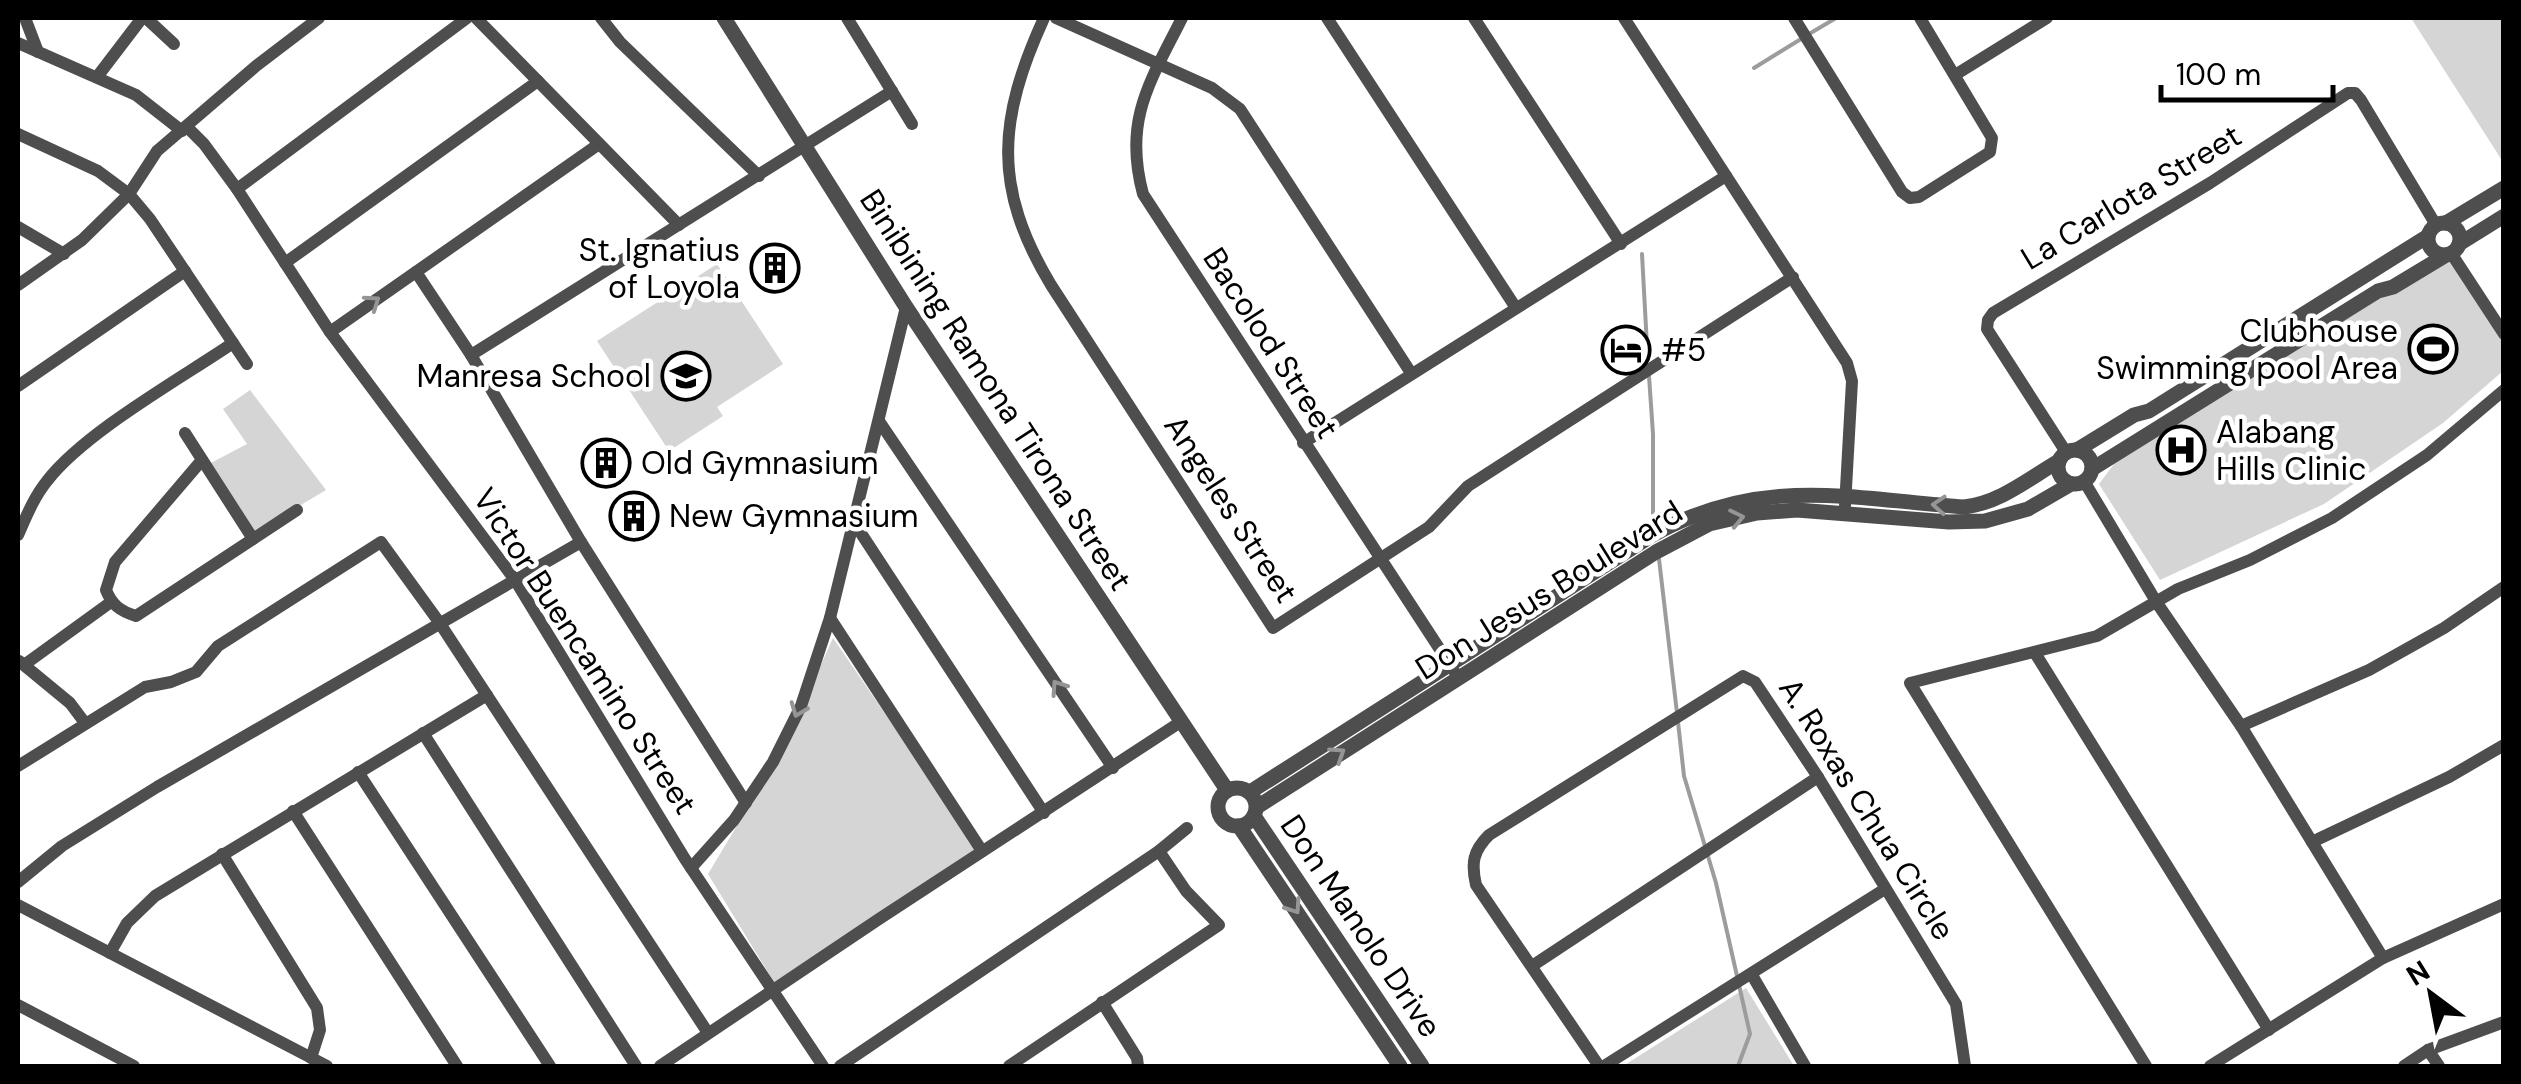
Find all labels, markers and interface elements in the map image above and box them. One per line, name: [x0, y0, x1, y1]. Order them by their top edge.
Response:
scale bar: [2161, 40, 2334, 102]
text: 100 m: [2176, 55, 2261, 94]
street label: La Carlota Street: [2013, 115, 2249, 279]
street label: Binibining Ramona Tirona Street: [850, 181, 1142, 599]
place label: St. Ignatius of Loyola: [579, 229, 740, 308]
street label: Bacolod Street: [1194, 240, 1348, 446]
building icon: St. Ignatius of Loyola: [749, 242, 801, 294]
one-way arrow: [362, 296, 381, 314]
place label: Clubhouse Swimming pool Area: [2096, 310, 2398, 389]
sports icon: Clubhouse Swimming pool Area: [2407, 323, 2459, 375]
hotel icon: #5: [1600, 324, 1652, 376]
place label: #5: [1661, 329, 1706, 371]
school or university icon: Manresa School: [660, 350, 712, 402]
place label: Manresa School: [417, 355, 651, 397]
street label: Angeles Street: [1155, 407, 1307, 611]
place label: Alabang Hills Clinic: [2216, 411, 2366, 490]
hospital icon: Alabang Hills Clinic: [2155, 424, 2207, 476]
building icon: Old Gymnasium: [580, 437, 632, 489]
place label: Old Gymnasium: [641, 442, 878, 484]
street label: Victor Buencamino Street: [464, 480, 706, 822]
building icon: New Gymnasium: [608, 490, 660, 542]
street label: Don Jesus Boulevard: [1408, 491, 1690, 689]
place label: New Gymnasium: [669, 495, 919, 537]
one-way arrow: [1930, 495, 1946, 517]
one-way arrow: [1728, 508, 1745, 529]
street label: A. Roxas Chua Circle: [1769, 670, 1965, 948]
one-way arrow: [1052, 680, 1071, 698]
one-way arrow: [790, 700, 810, 718]
one-way arrow: [1328, 748, 1346, 767]
street label: Don Manolo Drive: [1271, 807, 1451, 1045]
one-way arrow: [1282, 896, 1301, 914]
north arrow: [2381, 944, 2481, 1044]
text: N: [2400, 952, 2436, 994]

